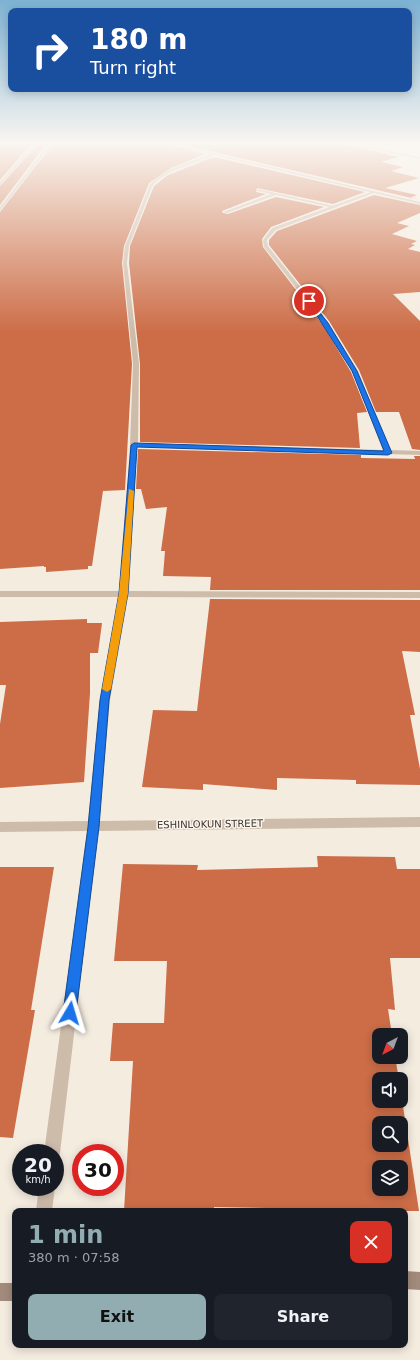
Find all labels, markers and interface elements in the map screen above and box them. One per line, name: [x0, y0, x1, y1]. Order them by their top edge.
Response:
text: 180 m: [90, 23, 187, 56]
icon: right: [24, 24, 76, 76]
text: Turn right: [90, 57, 176, 78]
pin: [292, 284, 326, 318]
icon: arrive: [298, 290, 320, 312]
street label: ESHINLOKUN STREET: [157, 818, 264, 830]
position arrow: [49, 992, 91, 1034]
north arrow: [372, 1028, 408, 1064]
map controls: [372, 1028, 408, 1196]
button: sound: [372, 1072, 408, 1108]
button: search: [372, 1116, 408, 1152]
speed limit sign: 30: [72, 1144, 124, 1196]
text: 20: [24, 1153, 52, 1177]
button: layers: [372, 1160, 408, 1196]
text: km/h: [25, 1174, 51, 1185]
text: 1 min: [28, 1221, 103, 1249]
button: close: [350, 1221, 392, 1263]
text: 380 m · 07:58: [28, 1250, 119, 1265]
button: Exit: [28, 1294, 206, 1340]
button: Share: [214, 1294, 392, 1340]

